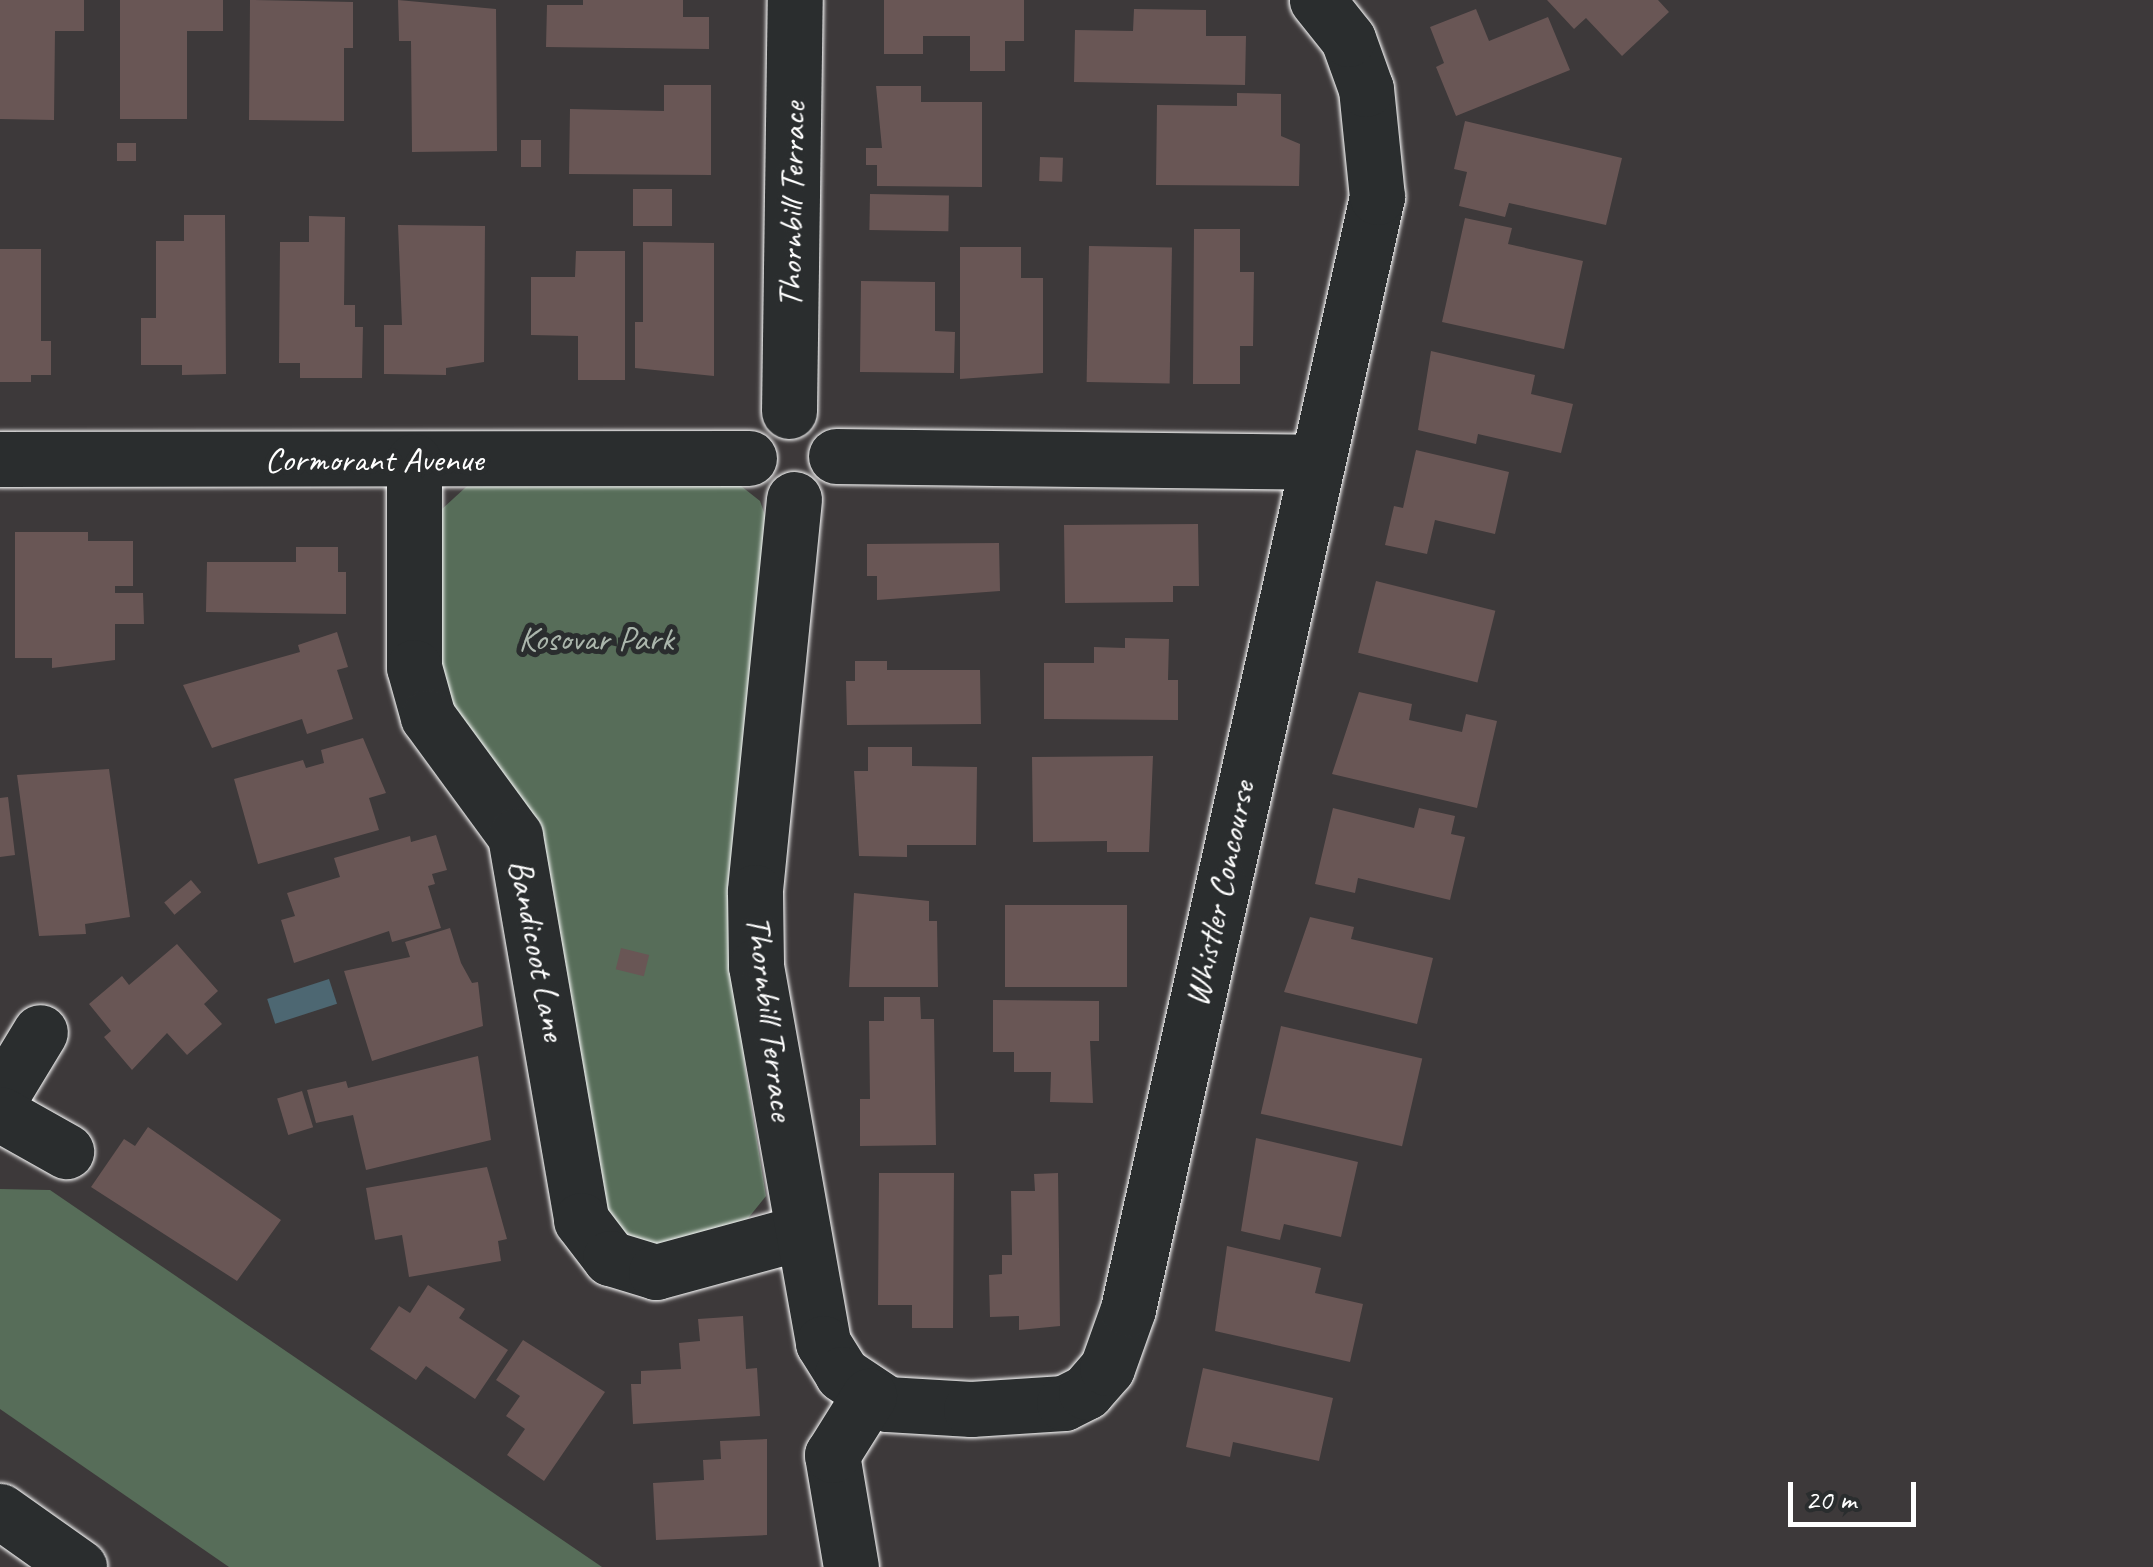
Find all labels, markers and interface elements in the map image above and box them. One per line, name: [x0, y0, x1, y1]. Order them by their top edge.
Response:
street label: Thornbill Terrace: [769, 103, 815, 307]
street label: Cormorant Avenue: [265, 439, 483, 481]
park label: Kosovar Park: [519, 618, 673, 660]
street label: Whistler Concourse: [1176, 778, 1264, 1010]
street label: Bandicoot Lane: [499, 855, 575, 1045]
street label: Thornbill Terrace: [737, 914, 803, 1122]
scale bar: [1793, 1462, 1920, 1524]
text: 20 m: [1805, 1480, 1856, 1518]

